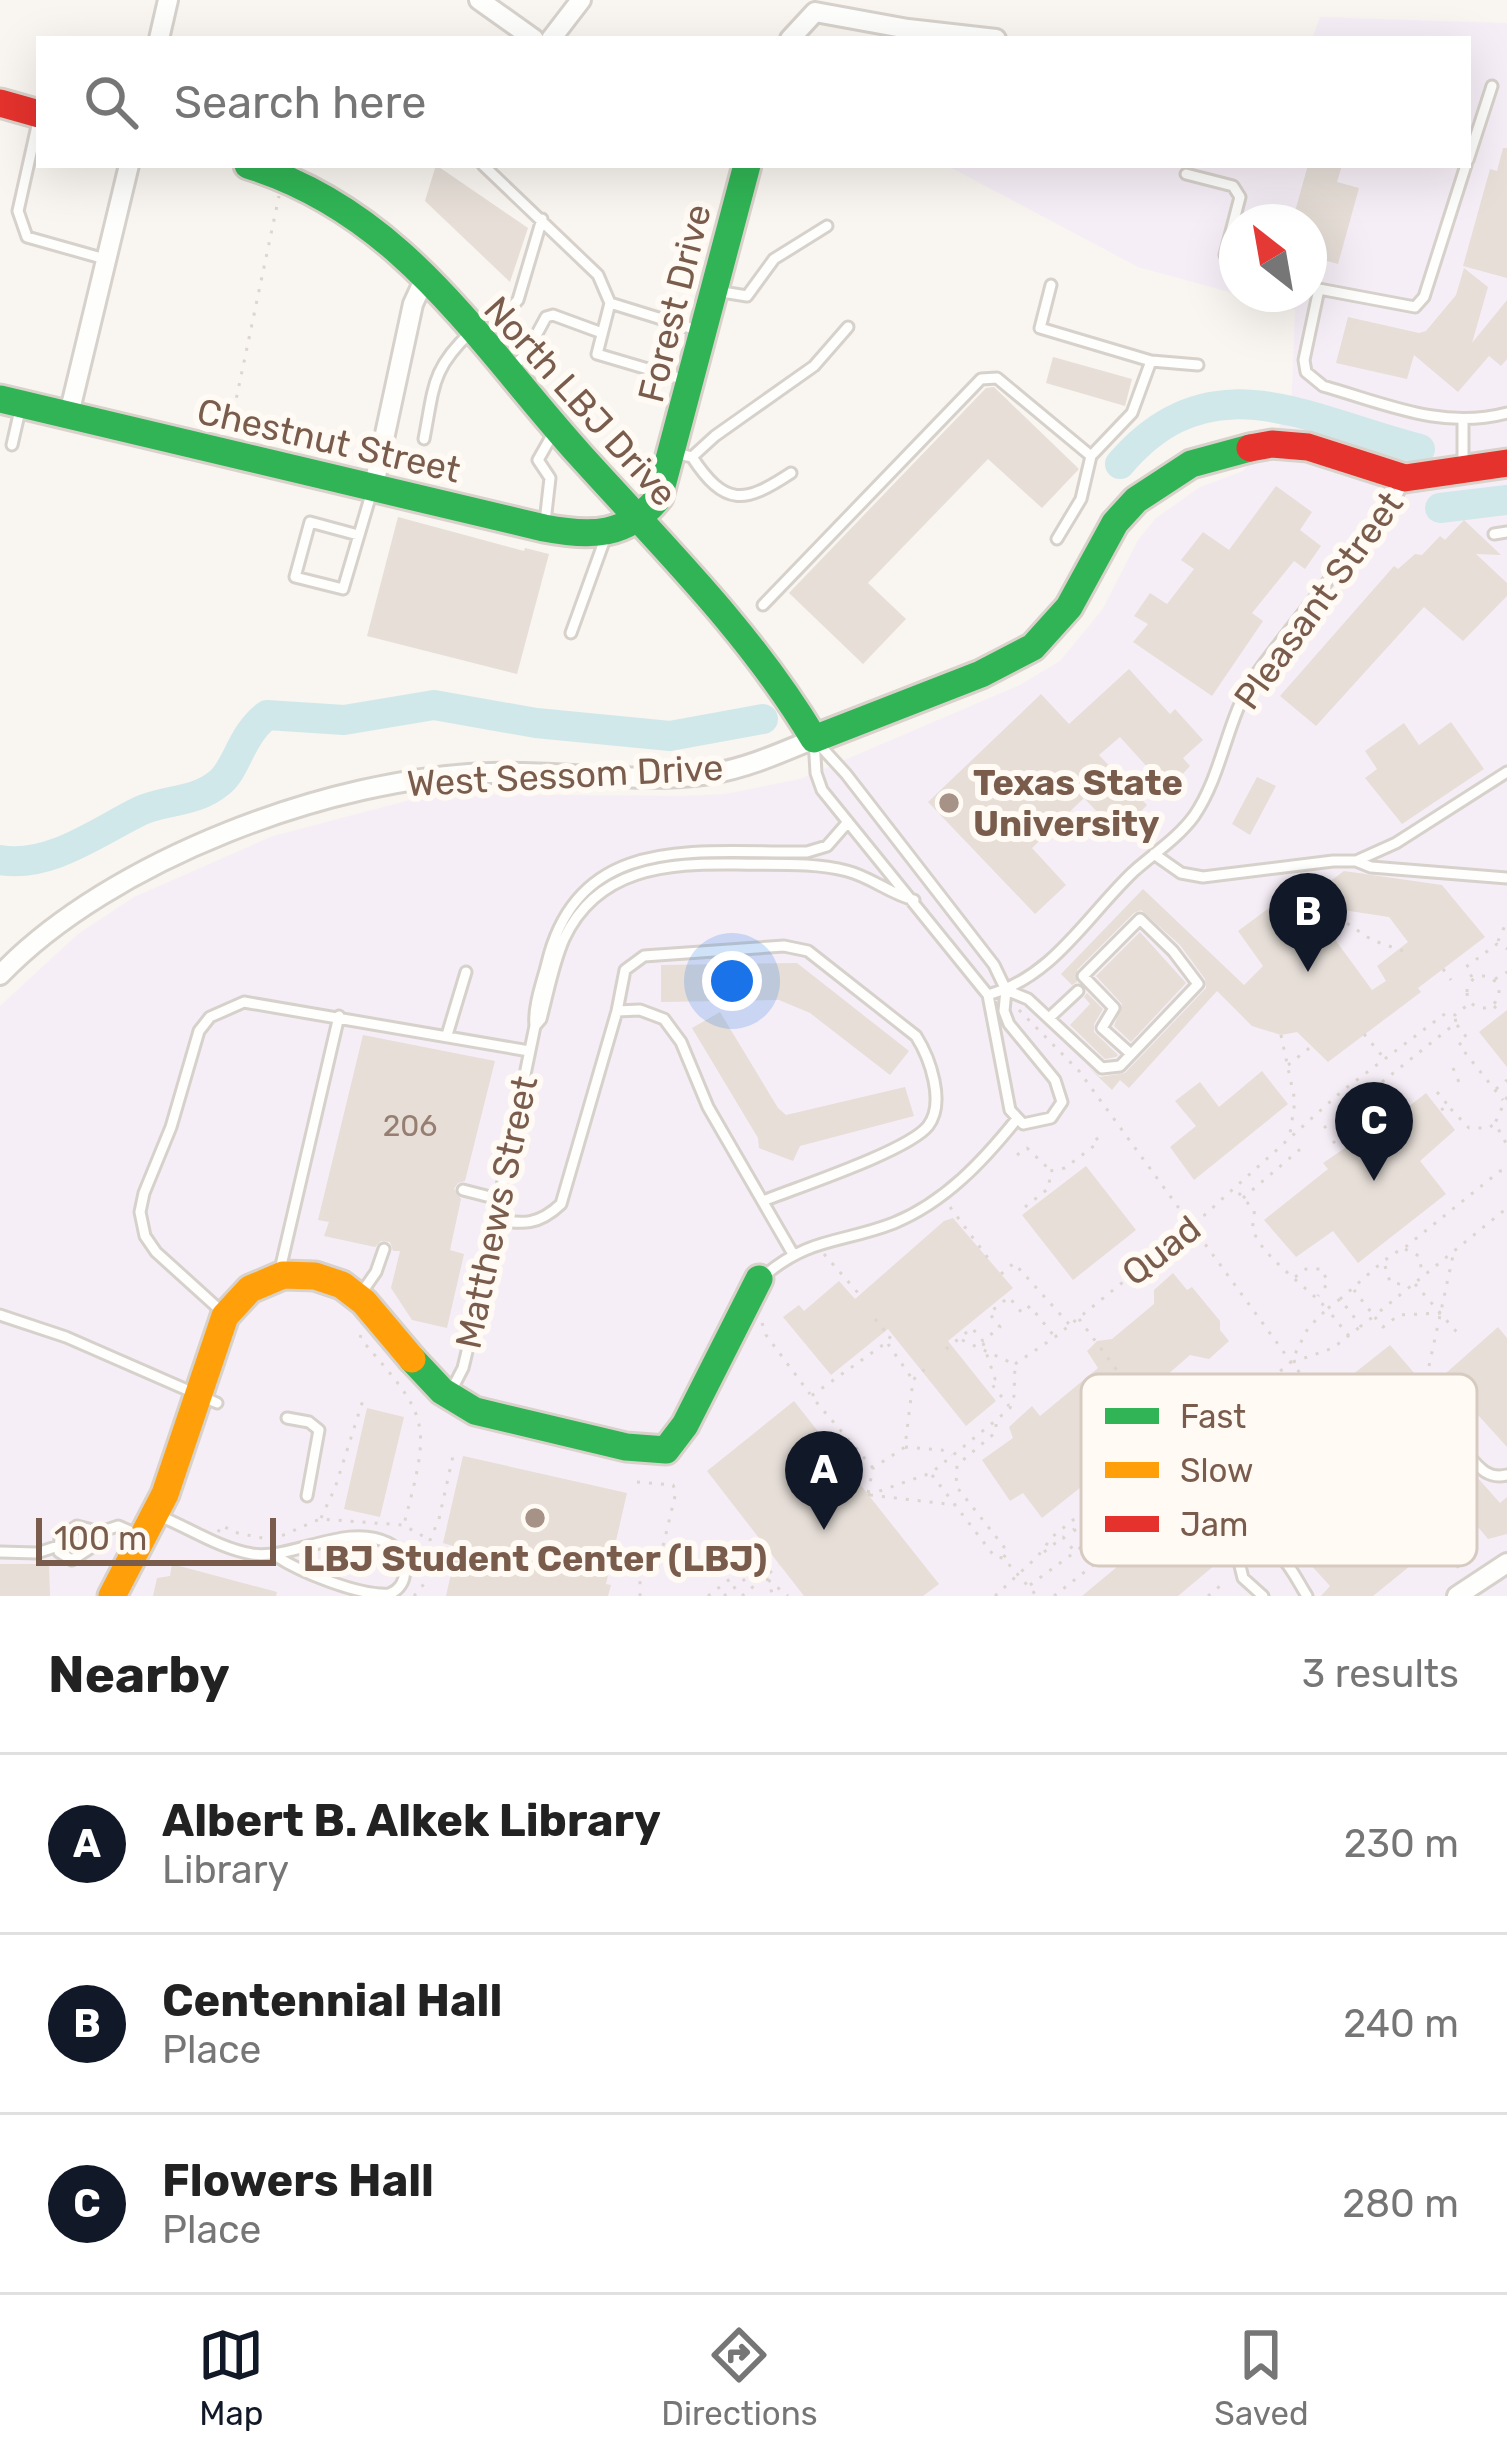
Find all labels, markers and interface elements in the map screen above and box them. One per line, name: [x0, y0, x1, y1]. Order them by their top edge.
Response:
search box: [36, 36, 1471, 168]
icon: search: [78, 69, 144, 135]
text: Search here: [174, 76, 426, 129]
street label: Forest Drive: [629, 200, 720, 407]
north arrow: [1219, 204, 1327, 312]
street label: North LBJ Drive: [475, 288, 686, 515]
street label: Chestnut Street: [193, 389, 465, 492]
street label: Pleasant Street: [1225, 483, 1412, 718]
street label: West Sessom Drive: [406, 746, 724, 805]
place label: Texas State University: [973, 761, 1183, 845]
marker: Texas State University: [936, 790, 962, 816]
pin: B: [1269, 873, 1347, 972]
your location: [702, 951, 762, 1011]
street label: Matthews Street: [447, 1072, 546, 1352]
pin: C: [1335, 1082, 1413, 1181]
house number: 206: [383, 1108, 437, 1144]
street label: Quad: [1114, 1207, 1209, 1294]
legend: [1081, 1374, 1477, 1566]
text: Fast: [1180, 1397, 1246, 1436]
pin: A: [785, 1431, 863, 1530]
text: Slow: [1180, 1451, 1254, 1490]
marker: LBJ Student Center (LBJ): [522, 1505, 548, 1531]
text: Jam: [1180, 1505, 1248, 1544]
scale bar: [36, 1512, 276, 1565]
text: 100 m: [54, 1519, 147, 1558]
place label: LBJ Student Center (LBJ): [303, 1537, 767, 1580]
text: Nearby: [48, 1644, 230, 1705]
text: 3 results: [1302, 1651, 1459, 1697]
text: Albert B. Alkek Library: [162, 1794, 661, 1847]
text: A: [73, 1821, 101, 1867]
text: 230 m: [1344, 1821, 1459, 1867]
text: Library: [162, 1847, 289, 1893]
text: Centennial Hall: [162, 1974, 502, 2027]
text: B: [73, 2001, 101, 2047]
text: 240 m: [1343, 2001, 1459, 2047]
text: Place: [162, 2027, 261, 2073]
text: Flowers Hall: [162, 2154, 434, 2207]
text: C: [73, 2181, 101, 2227]
text: 280 m: [1342, 2181, 1459, 2227]
text: Place: [162, 2207, 261, 2253]
tab: Map: [198, 2322, 264, 2433]
tab: Directions: [661, 2322, 818, 2433]
tab: Saved: [1214, 2322, 1309, 2433]

